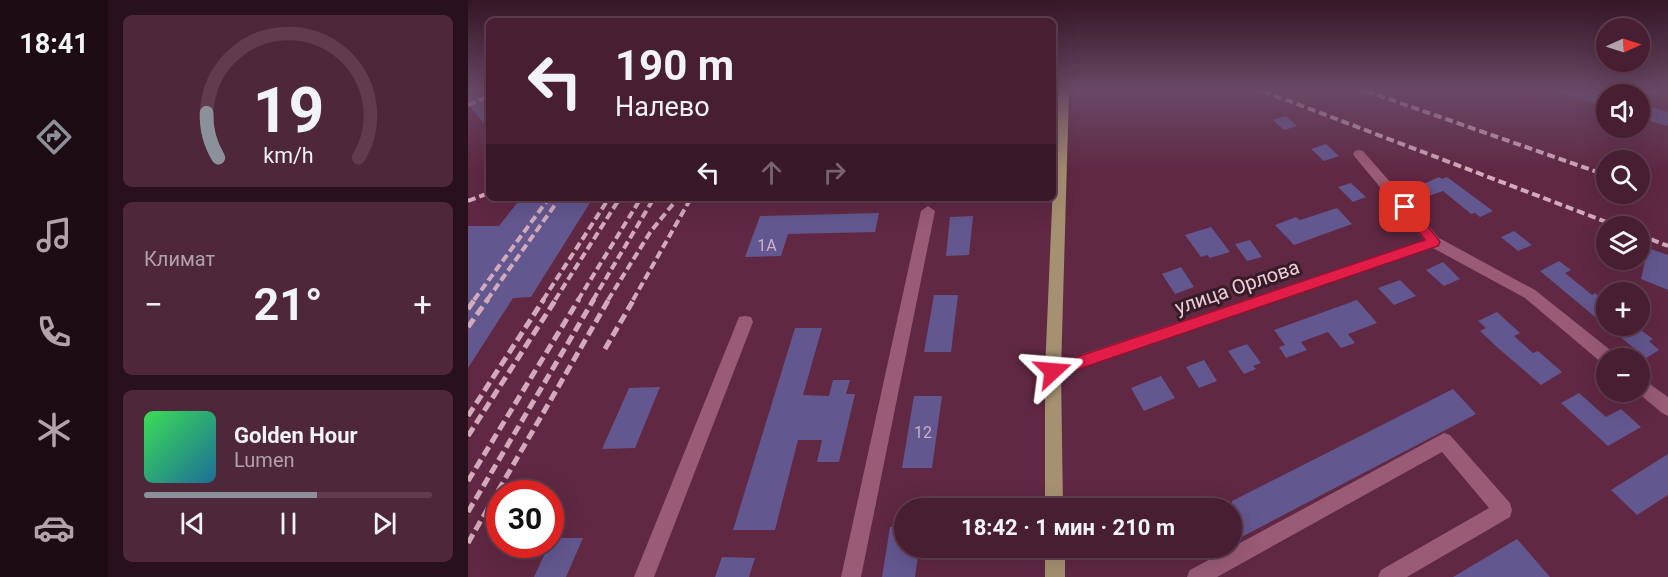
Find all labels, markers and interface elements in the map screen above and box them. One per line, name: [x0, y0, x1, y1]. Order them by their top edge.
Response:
north arrow: [1596, 18, 1650, 72]
map controls: [1596, 18, 1650, 402]
text: 18:41: [19, 28, 89, 60]
text: 190 m: [615, 41, 734, 90]
icon: left: [516, 42, 594, 120]
text: 19: [252, 74, 324, 147]
button: sound: [1596, 84, 1650, 138]
text: Налево: [615, 91, 710, 123]
icon: directions: [33, 116, 75, 158]
text: km/h: [263, 144, 313, 169]
button: search: [1596, 150, 1650, 204]
icon: left: [692, 156, 725, 189]
icon: ahead: [755, 156, 788, 189]
icon: right: [818, 156, 851, 189]
pin: [1379, 181, 1430, 232]
icon: arrive: [1388, 190, 1421, 223]
icon: music: [33, 214, 75, 256]
button: layers: [1596, 216, 1650, 270]
house number: 1А: [757, 236, 777, 255]
text: Климат: [144, 247, 215, 271]
street label: улица Орлова: [1172, 254, 1302, 320]
text: 21°: [253, 278, 323, 331]
button: +: [1596, 282, 1650, 336]
text: −: [144, 285, 163, 324]
text: +: [413, 285, 432, 324]
icon: phone: [33, 311, 75, 353]
position arrow: [1021, 339, 1085, 403]
button: −: [1596, 348, 1650, 402]
icon: climate: [33, 409, 75, 451]
text: Golden Hour: [234, 423, 358, 448]
house number: 12: [914, 423, 932, 442]
text: Lumen: [234, 448, 295, 472]
speed limit sign: 30: [486, 480, 564, 558]
icon: car: [33, 507, 75, 549]
icon: previous: [176, 507, 209, 540]
icon: pause: [272, 507, 305, 540]
icon: next: [368, 507, 401, 540]
text: 18:42 · 1 мин · 210 m: [961, 515, 1175, 540]

